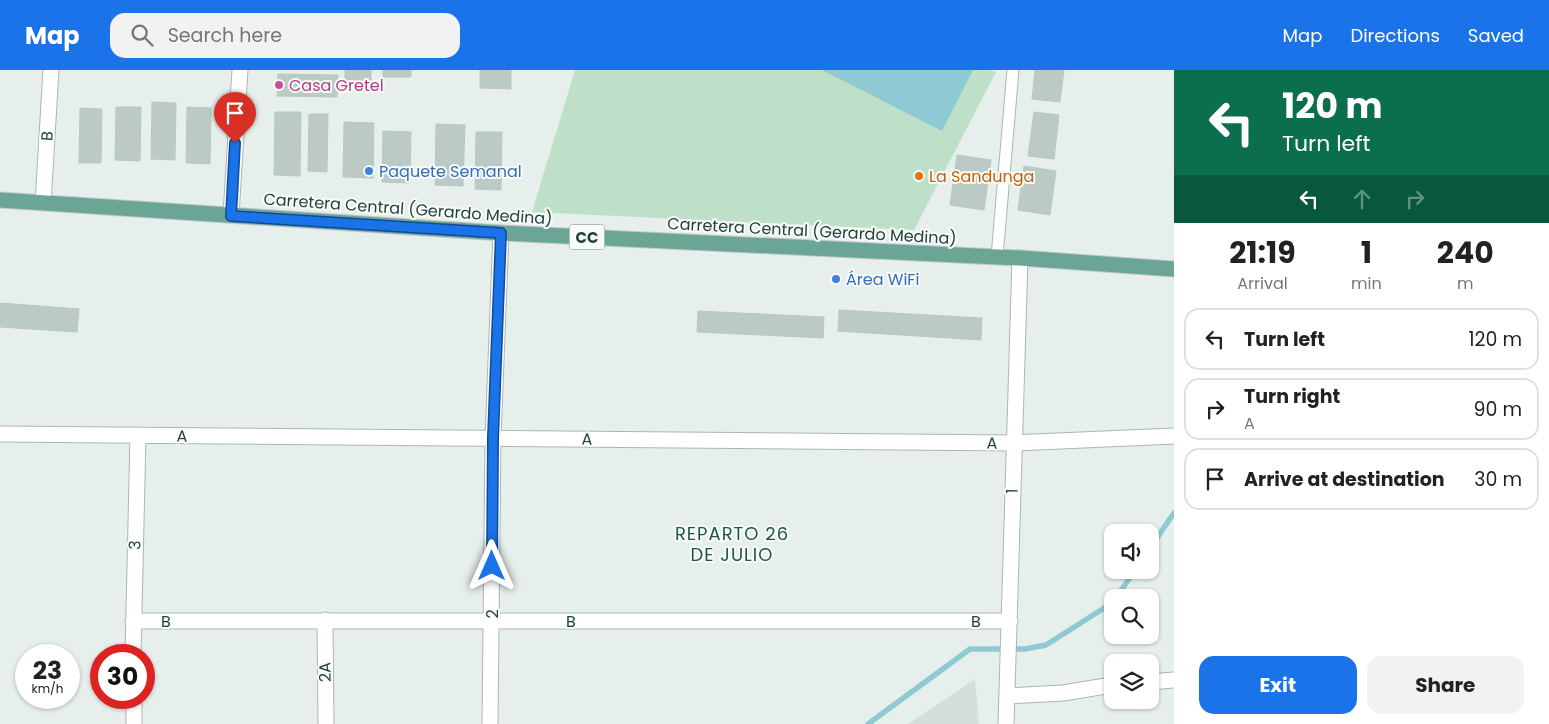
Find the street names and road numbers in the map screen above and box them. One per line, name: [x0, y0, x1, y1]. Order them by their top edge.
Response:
street label: B: [35, 130, 59, 142]
street label: Carretera Central (Gerardo Medina): [263, 187, 553, 231]
street label: Carretera Central (Gerardo Medina): [667, 212, 957, 250]
road number: CC: [570, 224, 604, 250]
street label: A: [176, 424, 188, 448]
street label: A: [581, 427, 593, 451]
street label: A: [986, 431, 998, 455]
street label: 1: [1000, 488, 1024, 494]
street label: 3: [123, 540, 147, 550]
street label: 2: [481, 609, 504, 619]
street label: B: [161, 610, 171, 633]
street label: B: [566, 610, 576, 633]
street label: B: [971, 610, 981, 633]
street label: 2A: [313, 662, 337, 682]

